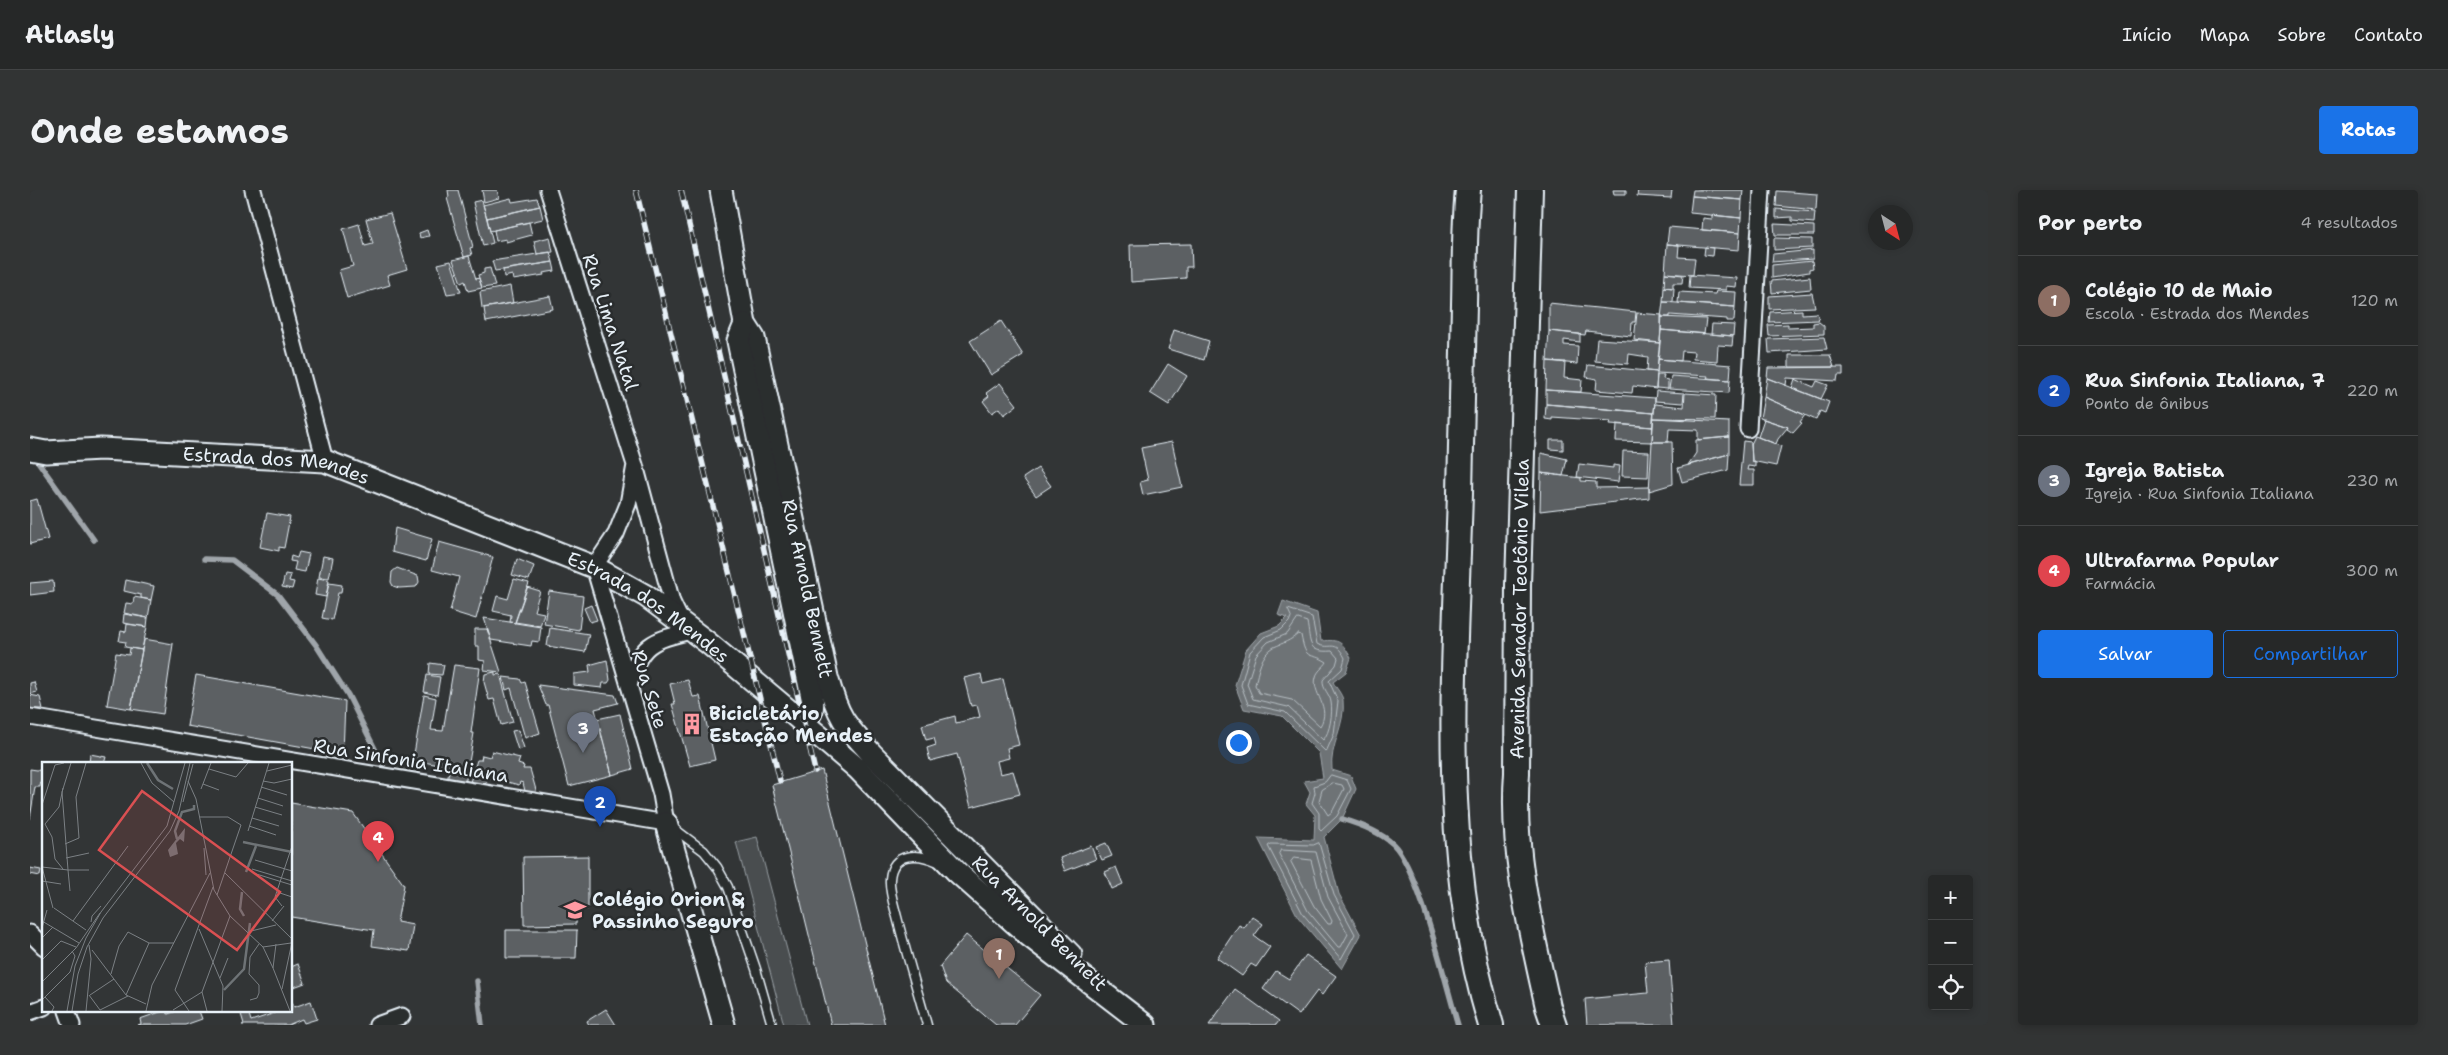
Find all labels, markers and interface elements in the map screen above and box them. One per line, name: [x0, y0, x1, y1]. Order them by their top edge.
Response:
text: Atlasly: [25, 19, 115, 51]
text: Início: [2122, 23, 2172, 47]
text: Mapa: [2200, 23, 2249, 47]
text: Sobre: [2277, 23, 2326, 47]
text: Contato: [2354, 23, 2423, 47]
button: Rotas: [2319, 106, 2418, 154]
text: Onde estamos: [30, 107, 289, 154]
north arrow: [1868, 205, 1913, 250]
text: Por perto: [2038, 209, 2142, 237]
text: 4 resultados: [2300, 212, 2398, 233]
street label: Rua Lima Natal: [577, 251, 645, 394]
text: Colégio 10 de Maio: [2085, 278, 2273, 303]
text: 1: [2050, 290, 2058, 311]
text: 120 m: [2351, 290, 2398, 311]
text: Escola · Estrada dos Mendes: [2085, 303, 2309, 324]
text: Rua Sinfonia Italiana, 7: [2085, 368, 2325, 393]
text: 2: [2048, 380, 2060, 401]
text: 220 m: [2346, 380, 2398, 401]
text: Ponto de ônibus: [2085, 393, 2209, 414]
street label: Estrada dos Mendes: [182, 441, 373, 490]
text: Igreja Batista: [2085, 458, 2224, 483]
street label: Avenida Senador Teotônio Vilela: [1504, 459, 1535, 759]
text: 3: [2048, 470, 2060, 491]
text: 230 m: [2346, 470, 2398, 491]
text: Igreja · Rua Sinfonia Italiana: [2085, 483, 2314, 504]
street label: Rua Arnold Bennett: [776, 497, 839, 680]
street label: Estrada dos Mendes: [564, 546, 735, 669]
text: Ultrafarma Popular: [2085, 548, 2279, 573]
text: 4: [2048, 560, 2060, 581]
text: 300 m: [2346, 560, 2398, 581]
text: Farmácia: [2085, 573, 2155, 594]
button: Salvar: [2038, 630, 2213, 678]
button: Compartilhar: [2223, 630, 2398, 678]
street label: Rua Sete: [626, 647, 673, 732]
place label: Bicicletário Estação Mendes: [709, 701, 873, 748]
building icon: Bicicletário Estação Mendes: [679, 711, 705, 737]
pin: 3: [567, 712, 599, 753]
your location: [1226, 730, 1252, 756]
street label: Rua Sinfonia Italiana: [312, 733, 510, 788]
inset map: [42, 762, 292, 1012]
pin: 2: [584, 786, 616, 827]
pin: 4: [362, 821, 394, 862]
street label: Rua Arnold Bennett: [966, 850, 1113, 997]
map controls: [1928, 875, 1973, 1010]
button: +: [1928, 875, 1973, 920]
place label: Colégio Orion & Passinho Seguro: [592, 887, 754, 934]
school or university icon: Colégio Orion & Passinho Seguro: [562, 897, 588, 923]
button: −: [1928, 920, 1973, 965]
pin: 1: [983, 938, 1015, 979]
button: locate: [1928, 965, 1973, 1010]

